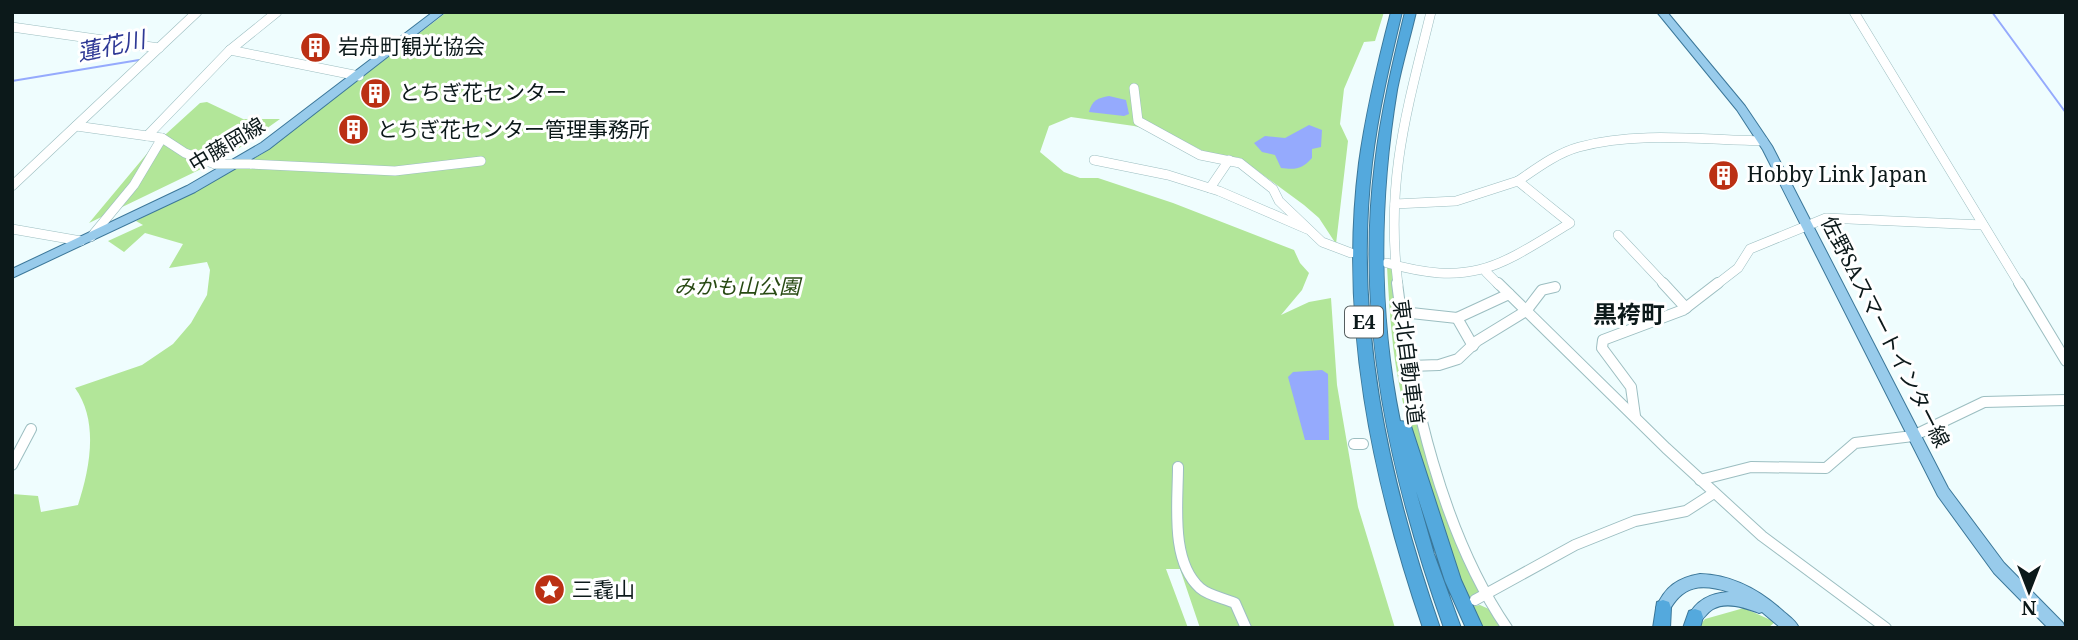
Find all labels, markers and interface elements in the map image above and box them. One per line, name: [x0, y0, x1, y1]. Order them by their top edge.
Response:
water label: 蓮花川: [74, 22, 151, 68]
building icon: 岩舟町観光協会: [298, 30, 332, 64]
place label: 岩舟町観光協会: [338, 32, 485, 60]
building icon: とちぎ花センター: [359, 76, 393, 110]
place label: とちぎ花センター: [399, 78, 567, 106]
street label: 中藤岡線: [183, 111, 270, 178]
building icon: とちぎ花センター管理事務所: [337, 113, 371, 147]
place label: とちぎ花センター管理事務所: [377, 115, 650, 143]
building icon: Hobby Link Japan: [1707, 158, 1741, 192]
place label: Hobby Link Japan: [1747, 160, 1927, 188]
street label: 佐野SAスマートインター線: [1815, 211, 1957, 452]
park label: みかも山公園: [674, 272, 803, 300]
district label: 黒袴町: [1593, 297, 1665, 330]
street label: 東北自動車道: [1387, 298, 1431, 426]
road number: E4: [1345, 306, 1383, 338]
north arrow: [1994, 556, 2064, 626]
place icon: 三毳山: [532, 573, 566, 607]
place label: 三毳山: [572, 575, 635, 603]
text: N: [2021, 595, 2036, 621]

